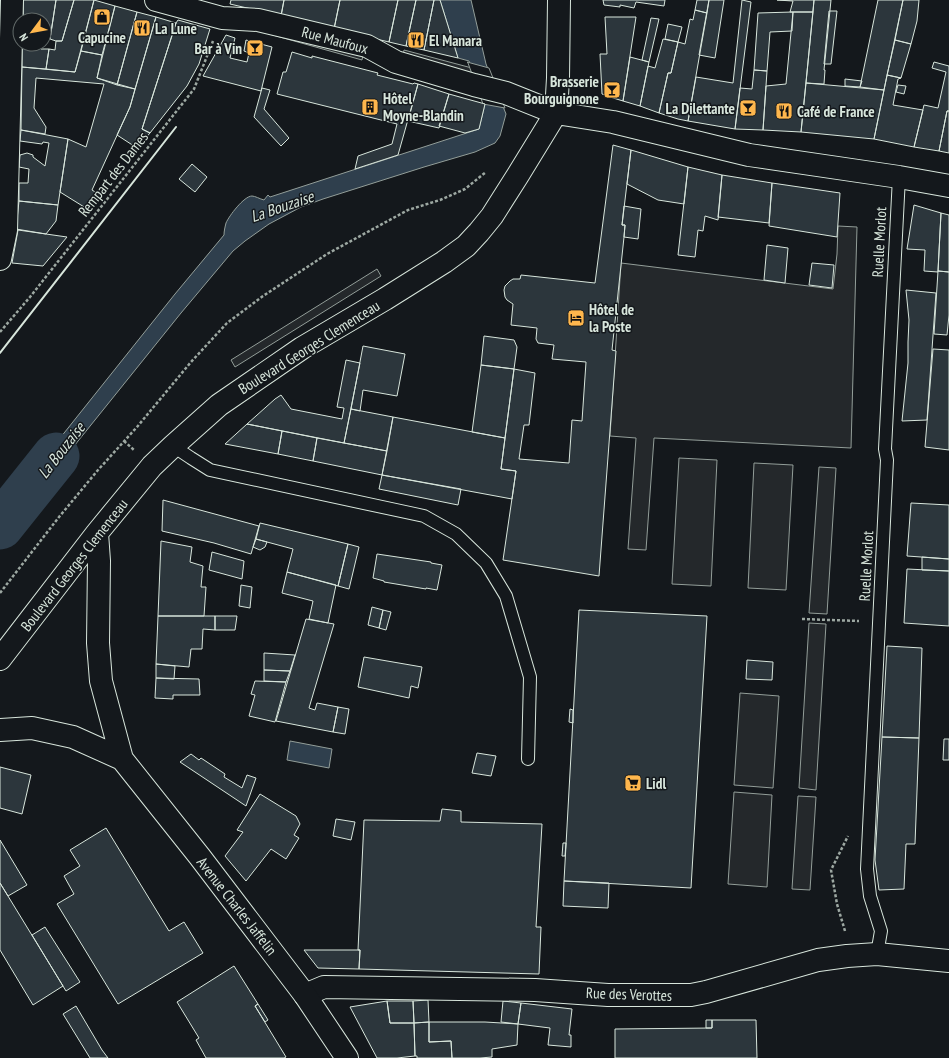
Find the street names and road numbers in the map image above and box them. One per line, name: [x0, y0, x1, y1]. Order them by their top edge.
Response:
street label: Rue Maufoux: [300, 22, 370, 58]
street label: Rempart des Dames: [74, 128, 152, 220]
street label: Ruelle Morlot: [868, 206, 890, 278]
street label: Boulevard Georges Clemenceau: [235, 296, 383, 398]
street label: Boulevard Georges Clemenceau: [16, 495, 132, 635]
street label: Ruelle Morlot: [855, 530, 877, 602]
street label: Avenue Charles Jaffelin: [193, 853, 281, 959]
street label: Rue des Verottes: [586, 983, 672, 1005]

